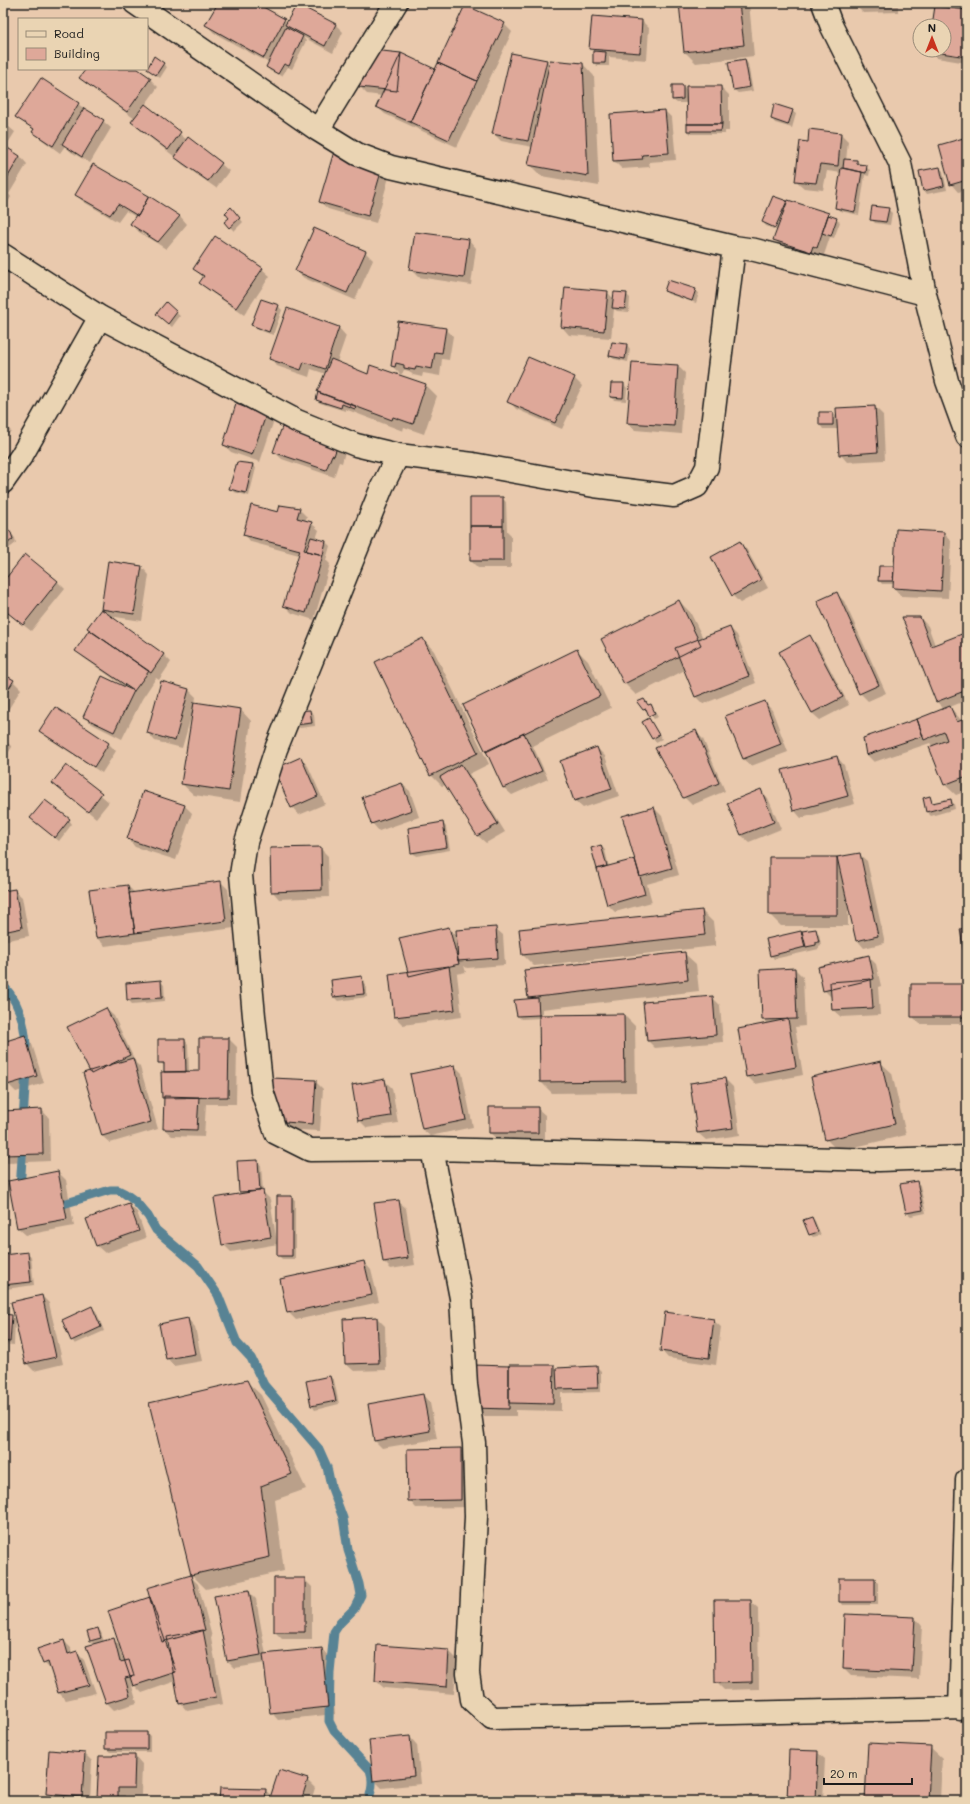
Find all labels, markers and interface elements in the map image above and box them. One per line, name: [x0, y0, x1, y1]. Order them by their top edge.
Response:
legend: [18, 18, 148, 70]
north arrow: [912, 18, 952, 58]
text: N: [928, 20, 936, 35]
text: Road: [54, 25, 84, 41]
text: Building: [54, 45, 100, 61]
scale bar: [824, 1760, 912, 1786]
text: 20 m: [830, 1765, 858, 1781]

